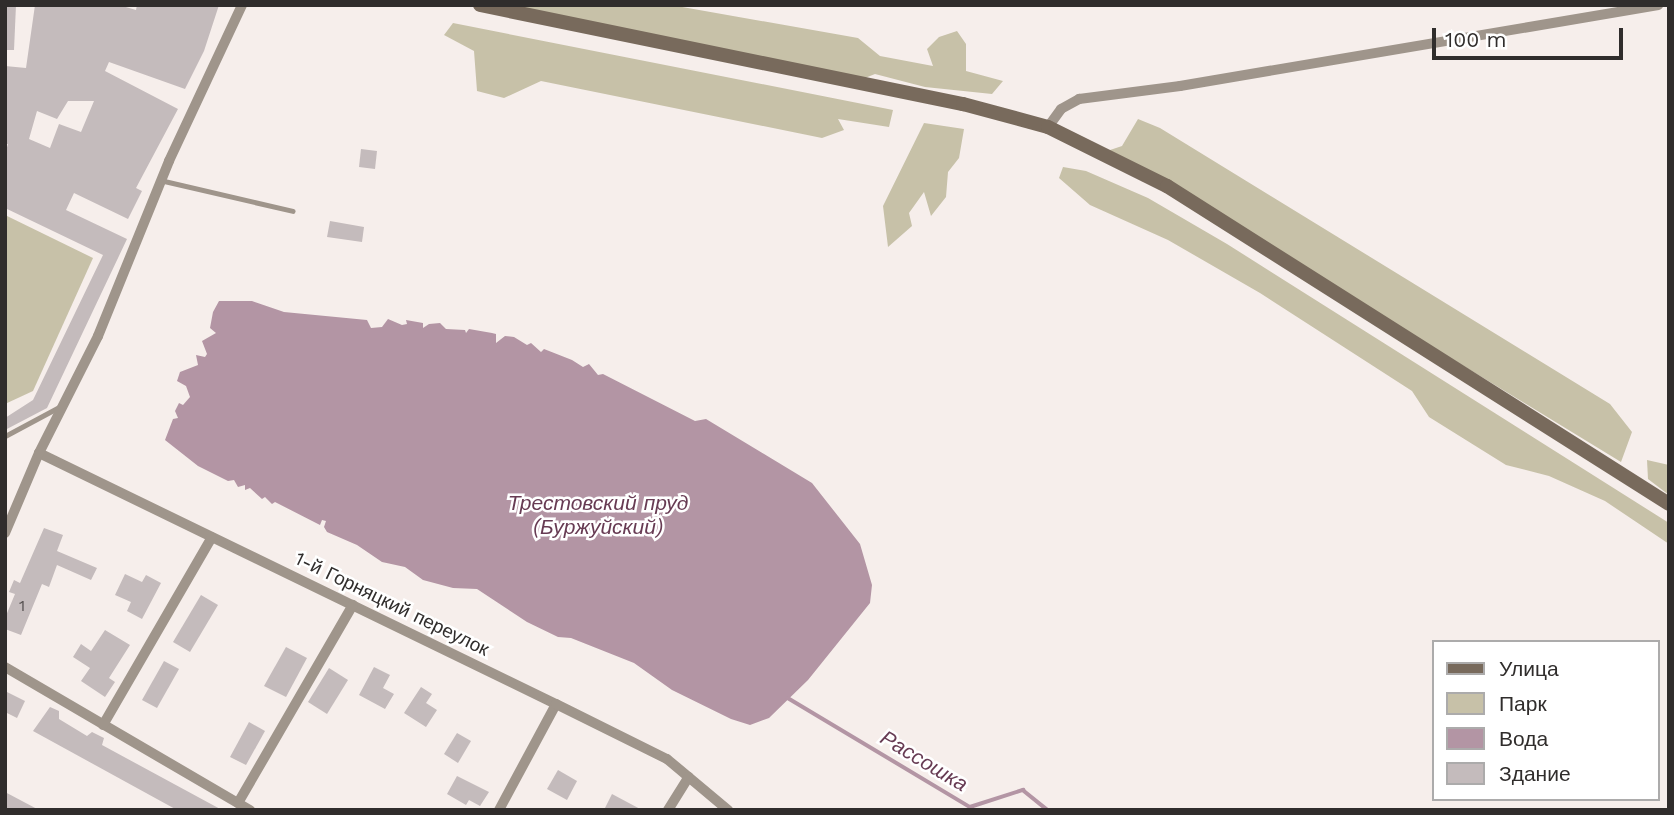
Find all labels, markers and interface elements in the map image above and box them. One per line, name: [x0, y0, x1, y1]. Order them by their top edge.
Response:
scale bar: [1436, 14, 1627, 58]
text: 100 m: [1445, 27, 1507, 52]
water label: Трестовский пруд (Буржуйский): [508, 490, 688, 540]
street label: 1-й Горняцкий переулок: [291, 547, 493, 661]
house number: 1: [19, 596, 25, 616]
legend: [1432, 640, 1660, 801]
text: Улица: [1499, 656, 1559, 681]
text: Парк: [1499, 691, 1547, 716]
water label: Рассошка: [876, 725, 972, 797]
text: Вода: [1499, 726, 1548, 751]
text: Здание: [1499, 761, 1571, 786]

